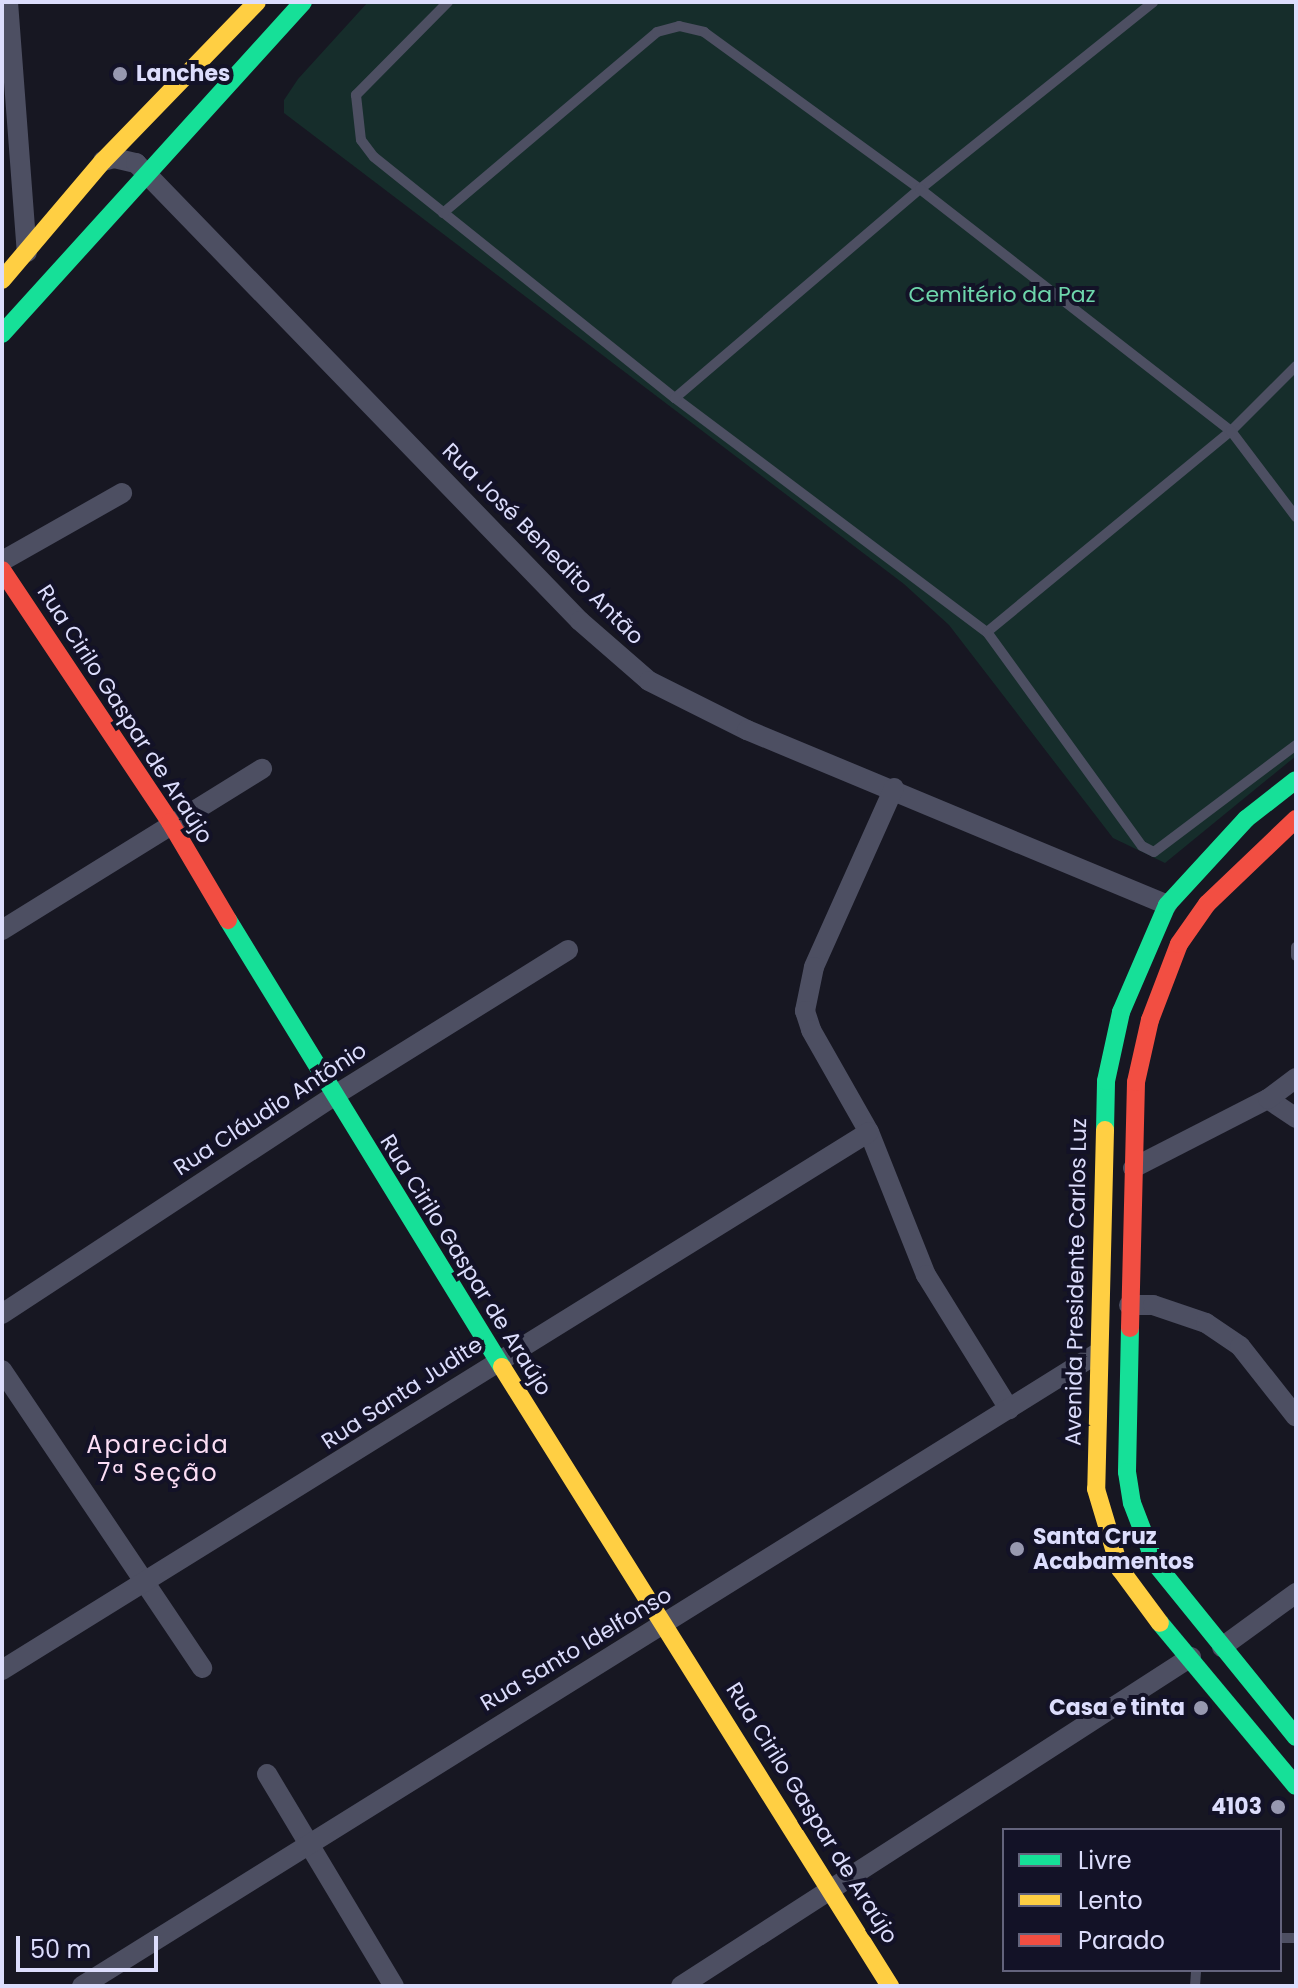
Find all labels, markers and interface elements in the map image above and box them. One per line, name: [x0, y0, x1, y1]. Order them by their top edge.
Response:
place label: Lanches: [136, 61, 230, 87]
marker: Lanches: [111, 65, 129, 83]
park label: Cemitério da Paz: [908, 282, 1096, 308]
street label: Rua José Benedito Antão: [437, 438, 649, 650]
street label: Rua Cirilo Gaspar de Araújo: [31, 580, 219, 848]
street label: Rua Cláudio Antônio: [169, 1037, 371, 1181]
street label: Avenida Presidente Carlos Luz: [1060, 1118, 1092, 1446]
street label: Rua Cirilo Gaspar de Araújo: [375, 1130, 557, 1400]
street label: Rua Santa Judite: [317, 1331, 487, 1455]
district label: Aparecida 7ª Seção: [86, 1431, 230, 1487]
place label: Santa Cruz Acabamentos: [1033, 1523, 1194, 1574]
marker: Santa Cruz Acabamentos: [1008, 1540, 1026, 1558]
street label: Rua Santo Idelfonso: [476, 1581, 676, 1717]
street label: Rua Cirilo Gaspar de Araújo: [721, 1678, 903, 1948]
place label: Casa e tinta: [1049, 1695, 1185, 1721]
marker: Casa e tinta: [1192, 1699, 1210, 1717]
place label: 4103: [1211, 1794, 1262, 1820]
marker: 4103: [1269, 1798, 1287, 1816]
legend: [1002, 1828, 1282, 1972]
text: Livre: [1078, 1844, 1132, 1877]
text: Lento: [1078, 1884, 1143, 1917]
scale bar: [20, 1920, 162, 1970]
text: Parado: [1078, 1924, 1165, 1957]
text: 50 m: [30, 1933, 91, 1966]

